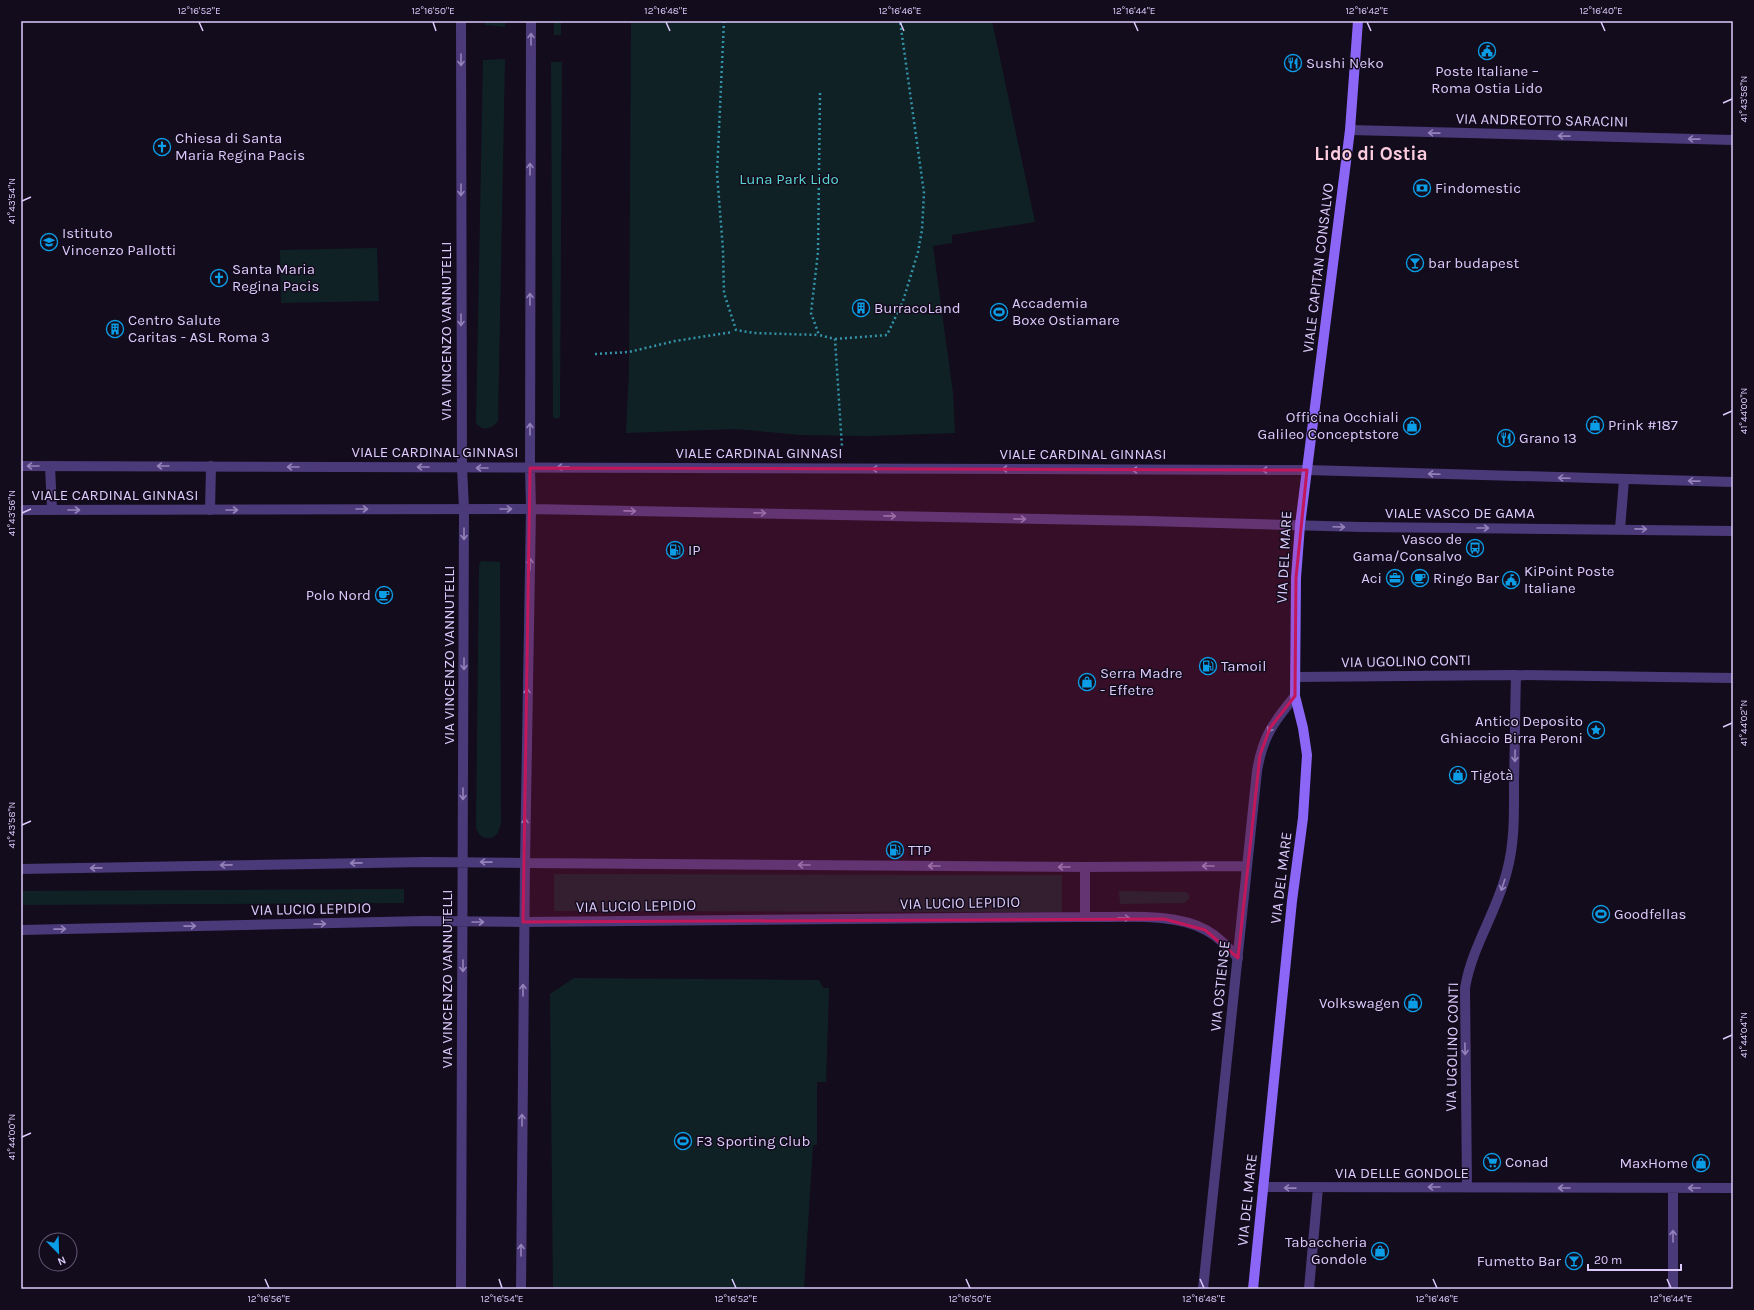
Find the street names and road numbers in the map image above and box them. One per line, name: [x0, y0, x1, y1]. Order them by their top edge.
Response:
street label: VIA ANDREOTTO SARACINI: [1456, 109, 1628, 131]
street label: VIALE CAPITAN CONSALVO: [1299, 182, 1337, 354]
street label: VIA VINCENZO VANNUTELLI: [437, 242, 455, 420]
street label: VIALE CARDINAL GINNASI: [351, 443, 519, 461]
street label: VIALE CARDINAL GINNASI: [675, 444, 843, 462]
street label: VIALE CARDINAL GINNASI: [999, 445, 1167, 463]
street label: VIALE CARDINAL GINNASI: [31, 486, 199, 504]
street label: VIALE VASCO DE GAMA: [1385, 504, 1535, 522]
street label: VIA DEL MARE: [1273, 510, 1295, 604]
street label: VIA VINCENZO VANNUTELLI: [440, 566, 458, 744]
street label: VIA UGOLINO CONTI: [1341, 651, 1471, 671]
street label: VIA DEL MARE: [1266, 831, 1296, 925]
street label: VIA VINCENZO VANNUTELLI: [438, 890, 456, 1068]
street label: VIA LUCIO LEPIDIO: [900, 893, 1020, 913]
street label: VIA LUCIO LEPIDIO: [576, 896, 696, 916]
street label: VIA LUCIO LEPIDIO: [251, 899, 371, 919]
street label: VIA OSTIENSE: [1206, 940, 1234, 1032]
street label: VIA UGOLINO CONTI: [1442, 982, 1462, 1112]
street label: VIA DEL MARE: [1233, 1153, 1261, 1247]
street label: VIA DELLE GONDOLE: [1335, 1164, 1469, 1182]

